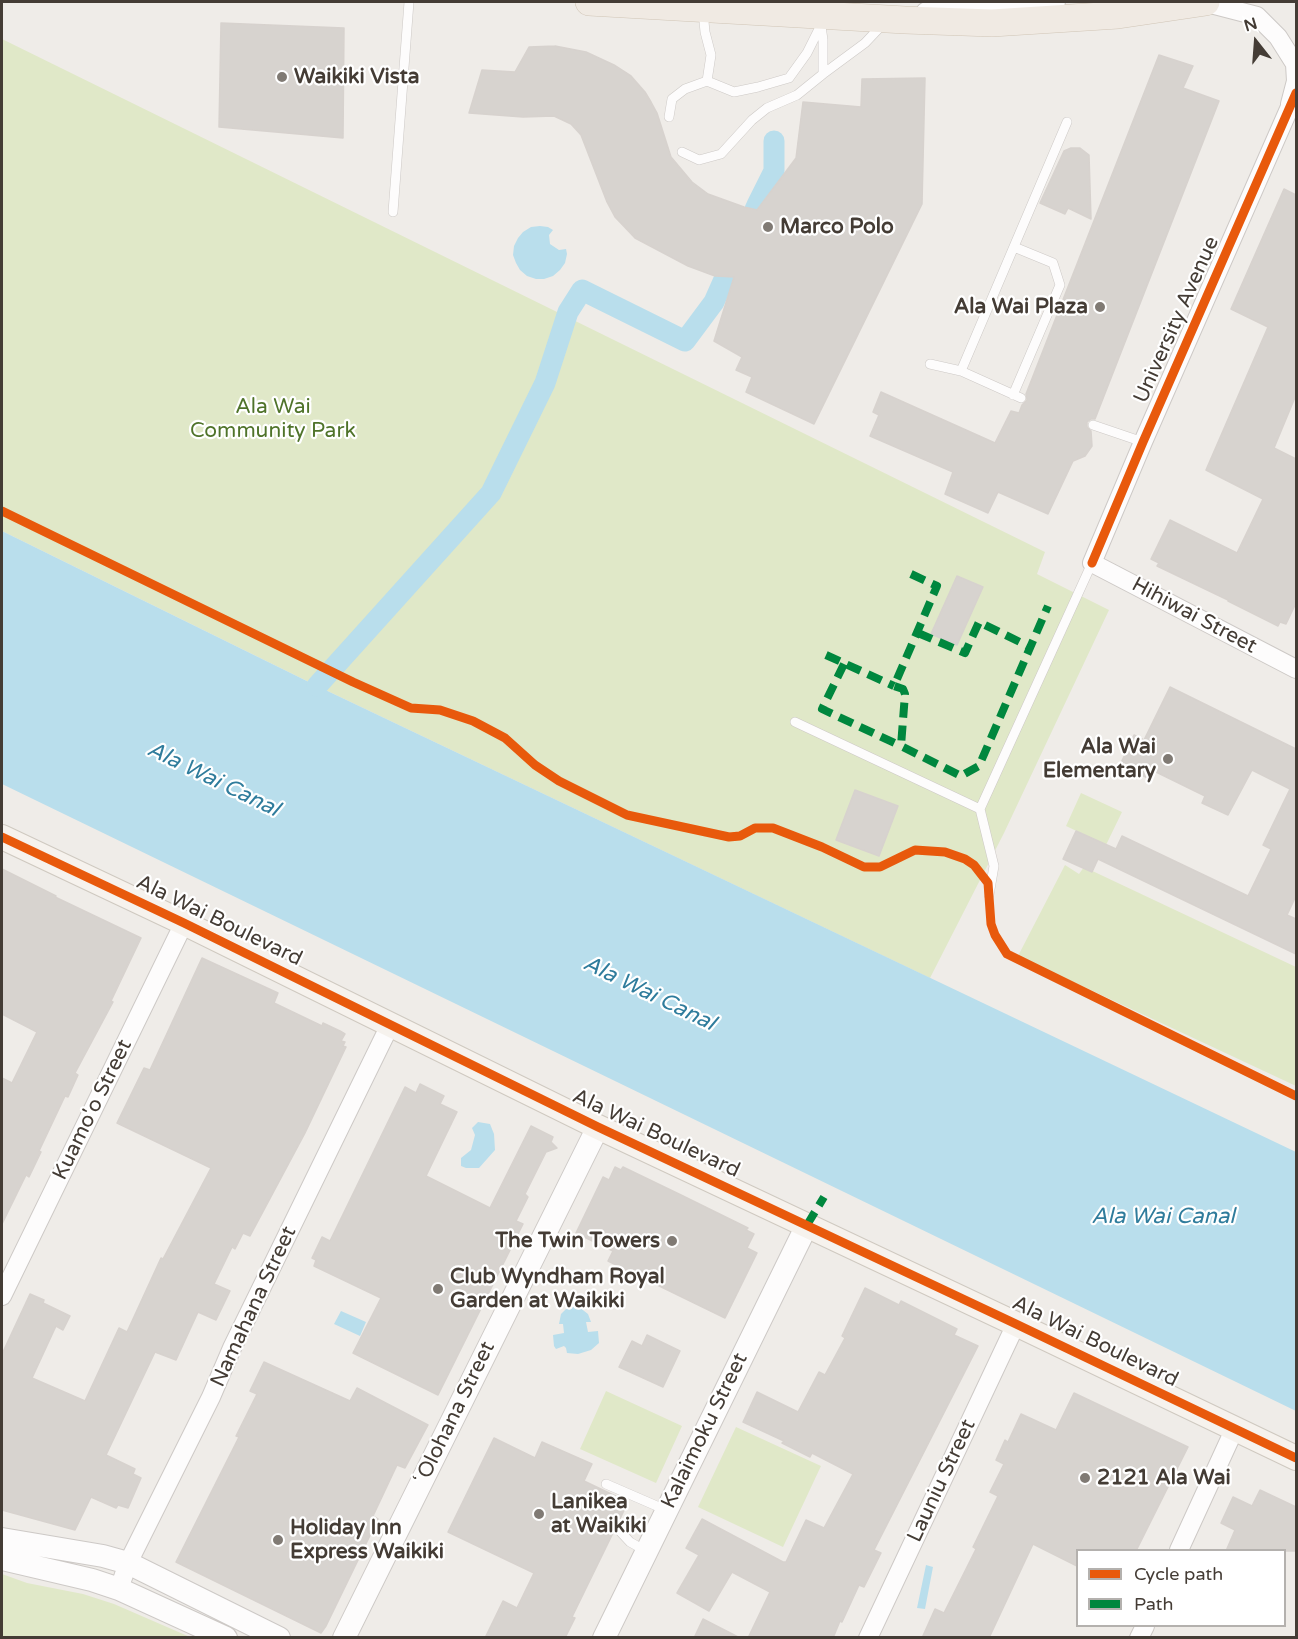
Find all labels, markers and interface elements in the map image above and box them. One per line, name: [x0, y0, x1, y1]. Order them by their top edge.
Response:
north arrow: [1226, 12, 1286, 72]
text: N: [1242, 13, 1260, 36]
place label: Waikiki Vista: [294, 64, 420, 90]
marker: Waikiki Vista: [275, 70, 289, 84]
place label: Marco Polo: [780, 214, 894, 240]
marker: Marco Polo: [761, 220, 775, 234]
street label: University Avenue: [1129, 233, 1225, 407]
place label: Ala Wai Plaza: [954, 294, 1088, 320]
marker: Ala Wai Plaza: [1093, 300, 1107, 314]
park label: Ala Wai Community Park: [190, 394, 356, 444]
street label: Hihiwai Street: [1127, 573, 1261, 659]
place label: Ala Wai Elementary: [1043, 734, 1156, 784]
water label: Ala Wai Canal: [143, 737, 283, 823]
marker: Ala Wai Elementary: [1161, 752, 1175, 766]
street label: Ala Wai Boulevard: [132, 870, 306, 972]
water label: Ala Wai Canal: [579, 951, 719, 1037]
street label: Kuamo'o Street: [48, 1036, 138, 1184]
street label: Ala Wai Boulevard: [568, 1084, 744, 1184]
water label: Ala Wai Canal: [1091, 1204, 1235, 1230]
street label: Namahana Street: [206, 1223, 302, 1391]
place label: The Twin Towers: [495, 1228, 660, 1254]
marker: The Twin Towers: [665, 1234, 679, 1248]
place label: Club Wyndham Royal Garden at Waikiki: [450, 1264, 665, 1314]
marker: Club Wyndham Royal Garden at Waikiki: [431, 1282, 445, 1296]
street label: Ala Wai Boulevard: [1008, 1291, 1182, 1393]
street label: ʻOlohana Street: [409, 1338, 501, 1490]
street label: Kalaimoku Street: [656, 1349, 754, 1513]
street label: Launiu Street: [903, 1415, 981, 1547]
place label: 2121 Ala Wai: [1097, 1465, 1231, 1491]
marker: 2121 Ala Wai: [1078, 1471, 1092, 1485]
place label: Lanikea at Waikiki: [551, 1489, 647, 1539]
marker: Lanikea at Waikiki: [532, 1507, 546, 1521]
place label: Holiday Inn Express Waikiki: [290, 1515, 444, 1565]
marker: Holiday Inn Express Waikiki: [271, 1533, 285, 1547]
legend: [1076, 1549, 1286, 1627]
text: Cycle path: [1134, 1563, 1223, 1585]
text: Path: [1134, 1593, 1173, 1615]

